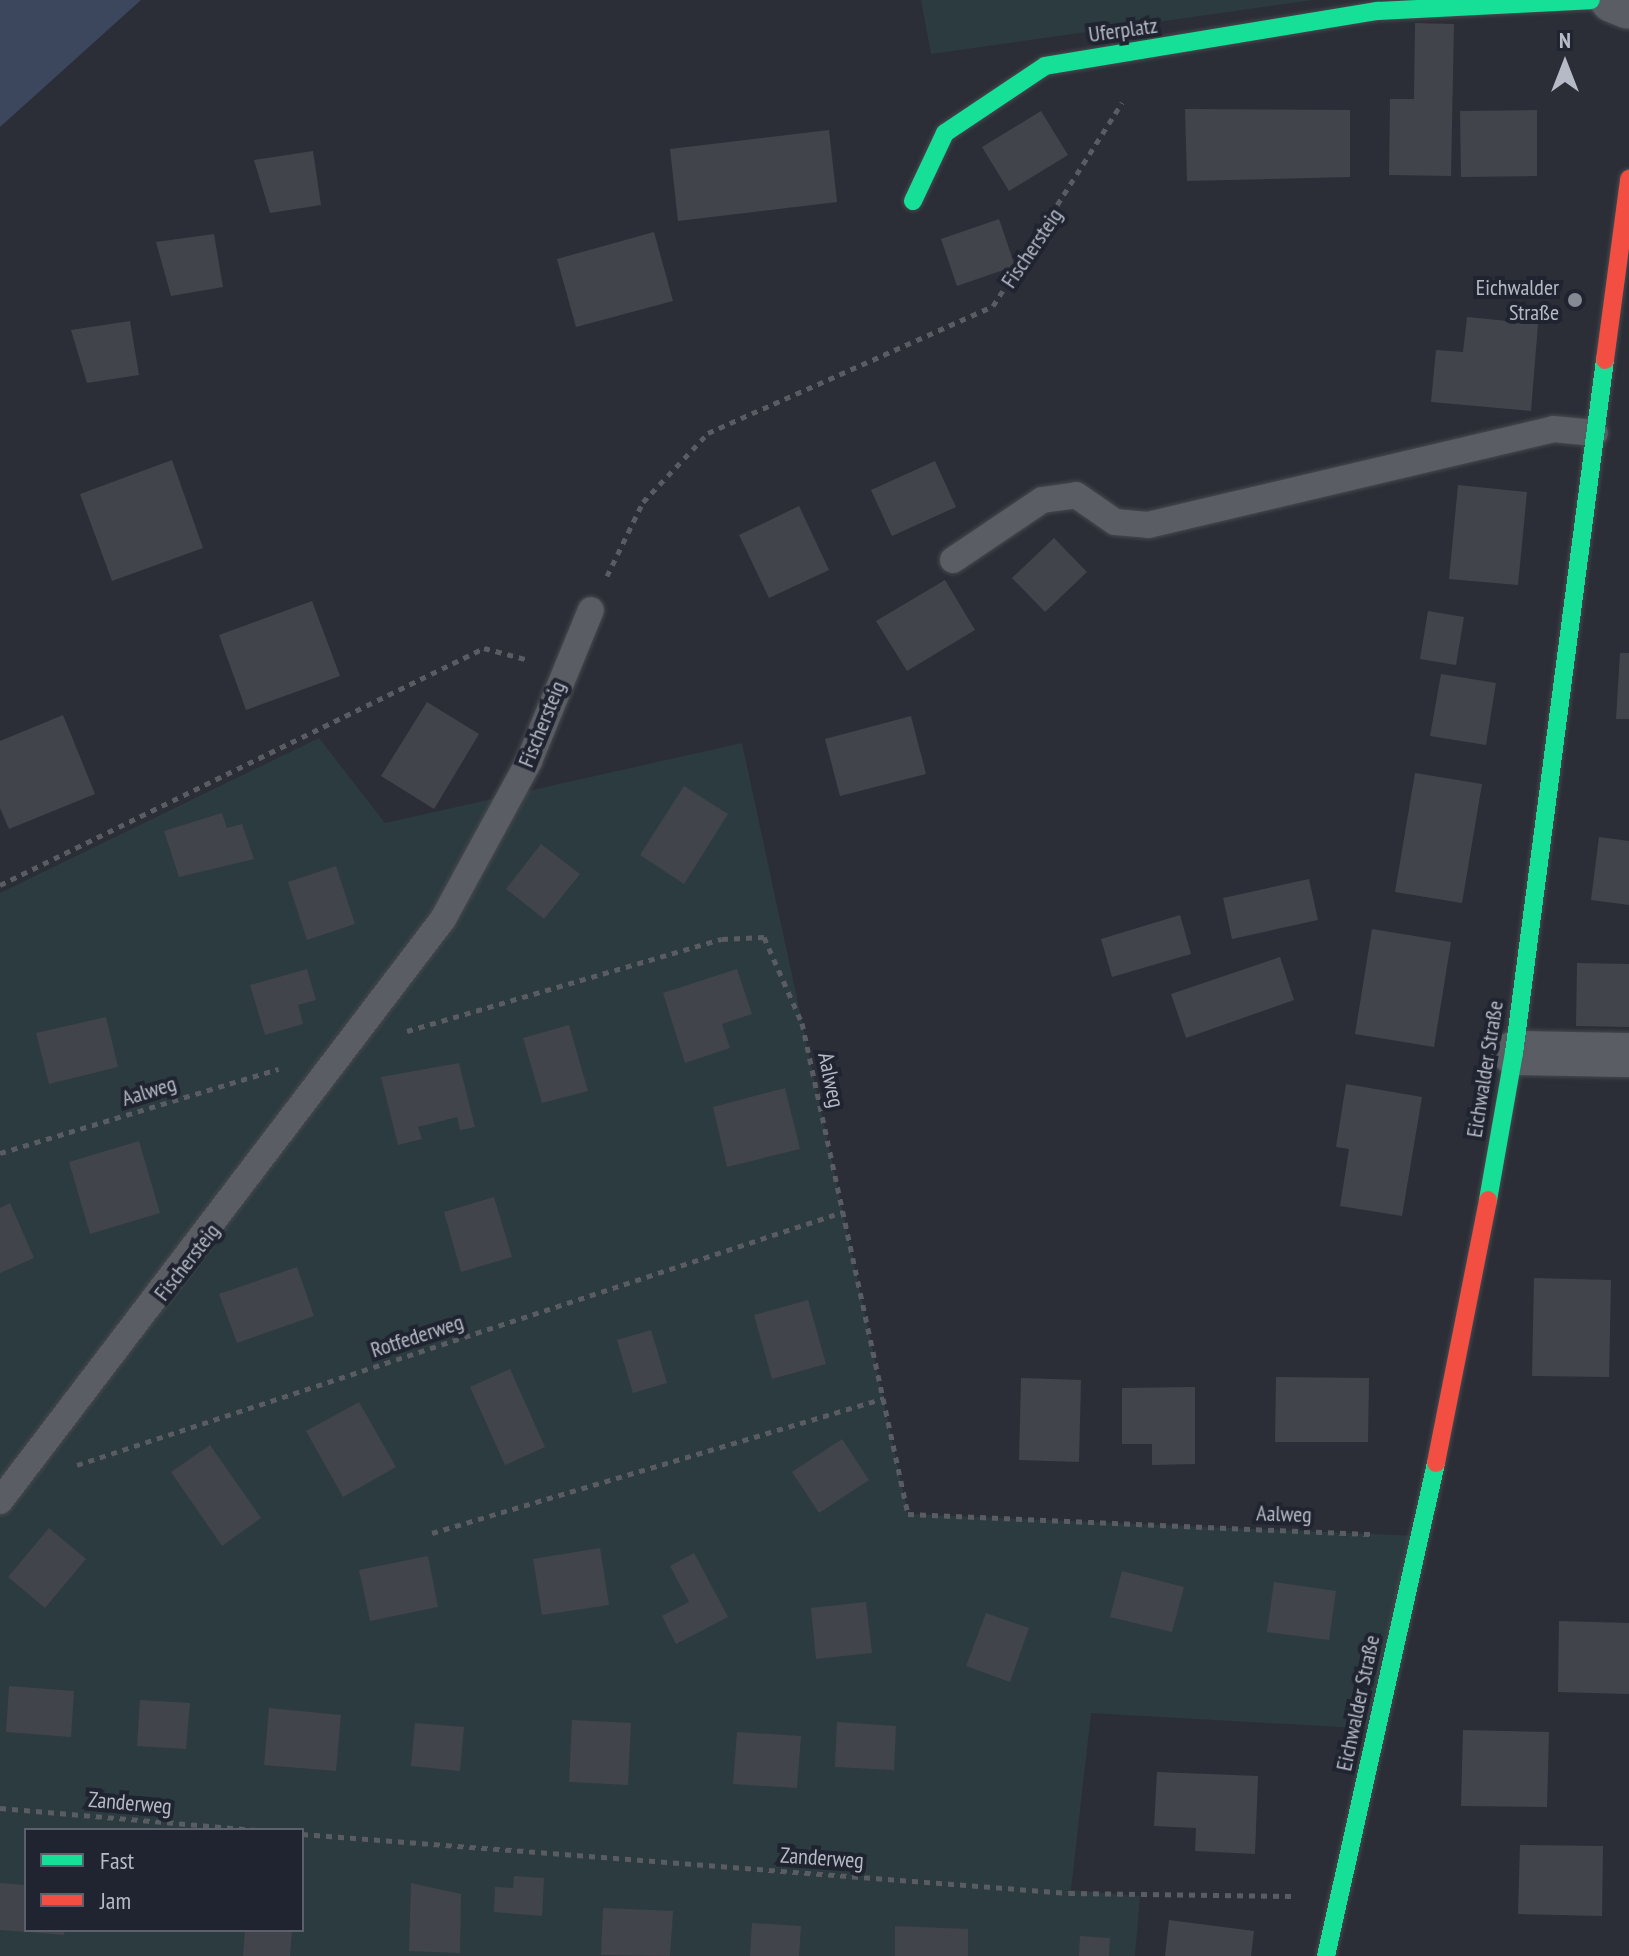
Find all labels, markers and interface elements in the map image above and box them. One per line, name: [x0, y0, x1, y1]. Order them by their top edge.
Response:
street label: Uferplatz: [1087, 12, 1159, 48]
north arrow: [1525, 24, 1605, 104]
text: N: [1559, 26, 1571, 54]
street label: Fischersteig: [996, 203, 1068, 293]
place label: Eichwalder Straße: [1476, 274, 1559, 326]
marker: Eichwalder Straße: [1566, 291, 1584, 309]
street label: Fischersteig: [513, 677, 571, 771]
street label: Eichwalder Straße: [1461, 999, 1509, 1139]
street label: Aalweg: [812, 1050, 850, 1110]
street label: Aalweg: [119, 1070, 179, 1112]
street label: Fischersteig: [149, 1218, 225, 1306]
street label: Rotfederweg: [367, 1309, 467, 1363]
street label: Aalweg: [1256, 1500, 1312, 1528]
street label: Eichwalder Straße: [1331, 1633, 1385, 1773]
street label: Zanderweg: [87, 1786, 173, 1820]
legend: [24, 1828, 304, 1932]
street label: Zanderweg: [779, 1842, 865, 1874]
text: Fast: [100, 1845, 134, 1876]
text: Jam: [100, 1885, 131, 1916]

